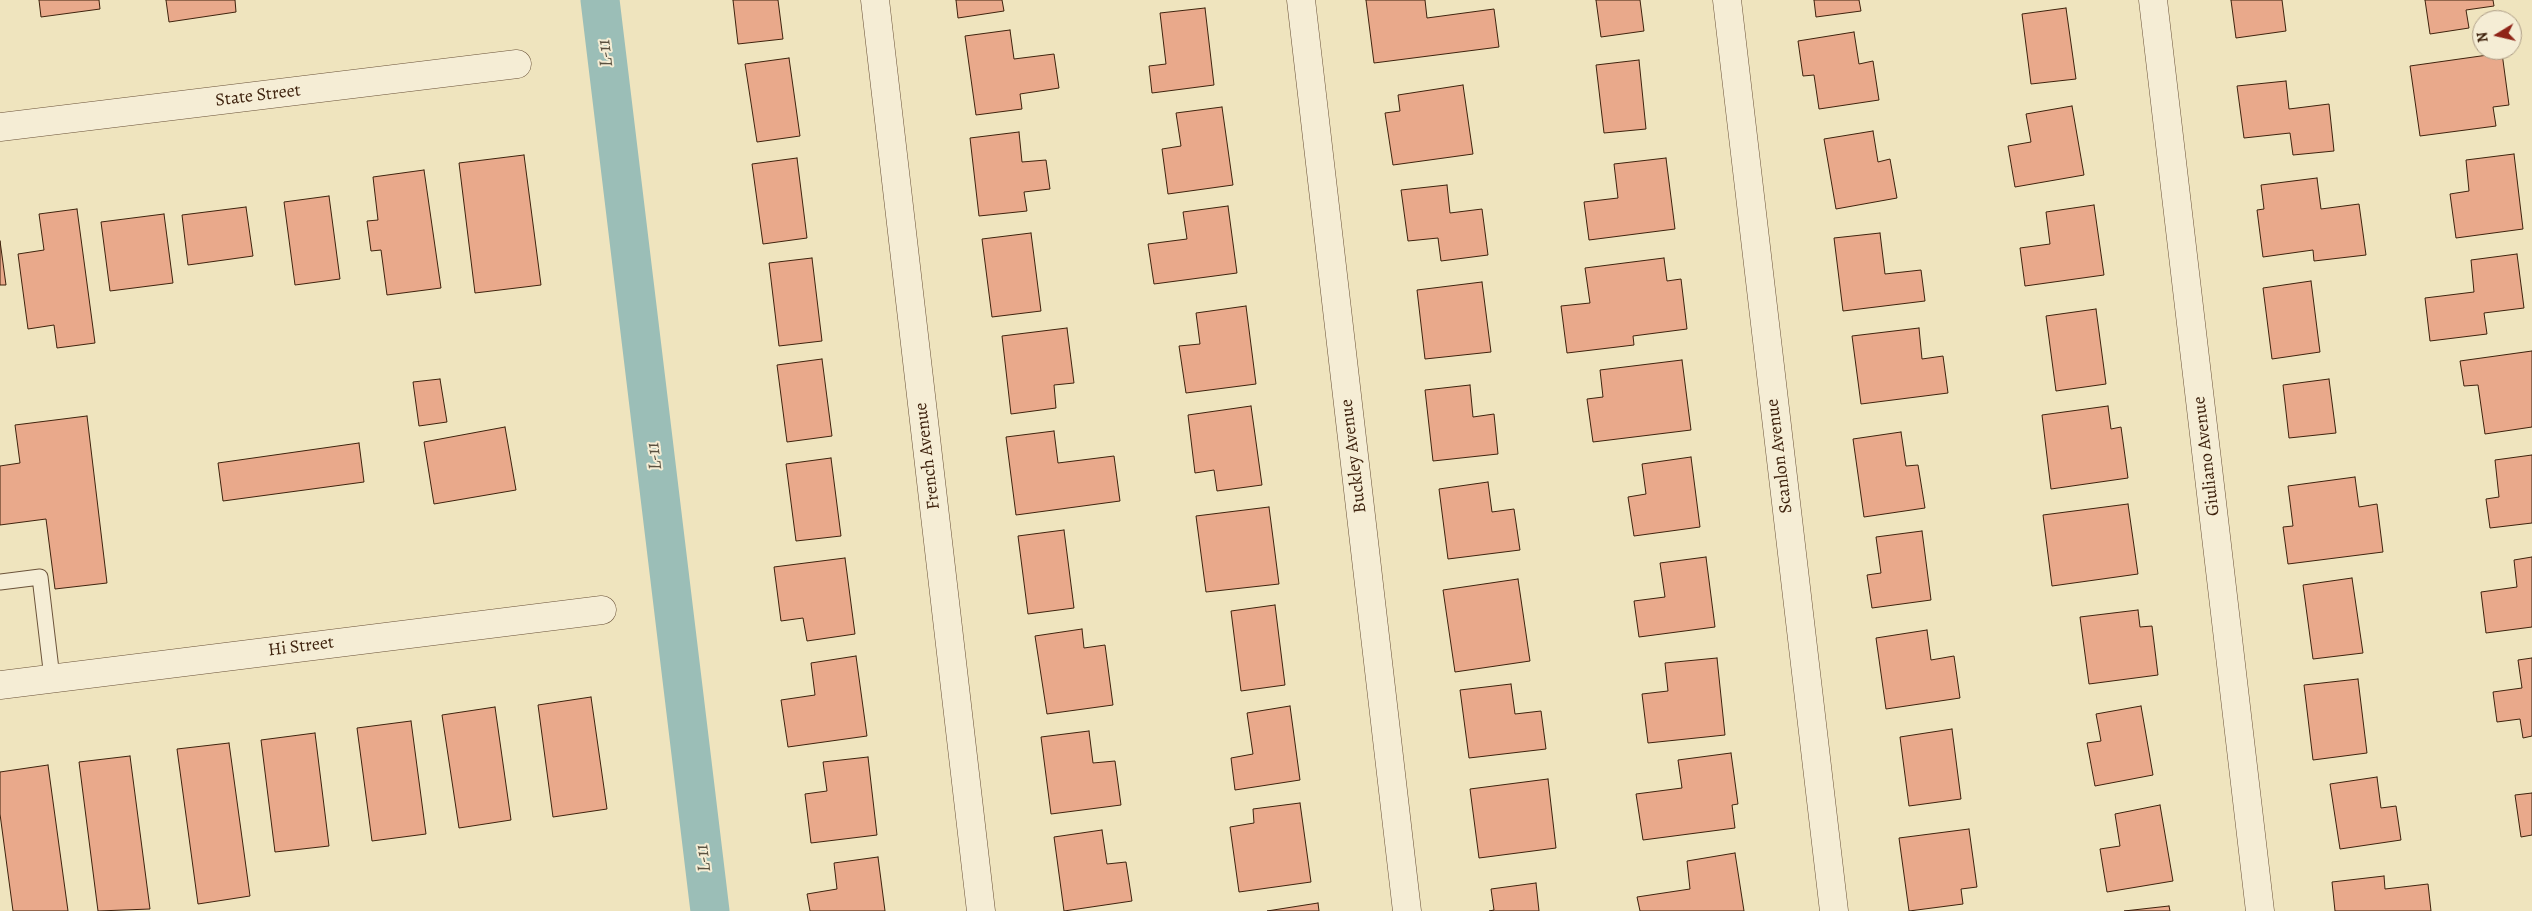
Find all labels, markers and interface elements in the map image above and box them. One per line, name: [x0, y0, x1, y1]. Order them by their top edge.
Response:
north arrow: [2472, 10, 2522, 60]
text: N: [2472, 31, 2493, 44]
water label: L-11: [593, 38, 619, 68]
street label: State Street: [214, 80, 302, 112]
street label: Giuliano Avenue: [2189, 395, 2225, 517]
street label: Scanlon Avenue: [1762, 397, 1798, 515]
street label: Buckley Avenue: [1336, 398, 1372, 514]
street label: French Avenue: [911, 401, 945, 511]
water label: L-11: [642, 441, 668, 471]
street label: Hi Street: [267, 632, 335, 662]
water label: L-11: [691, 843, 717, 873]

